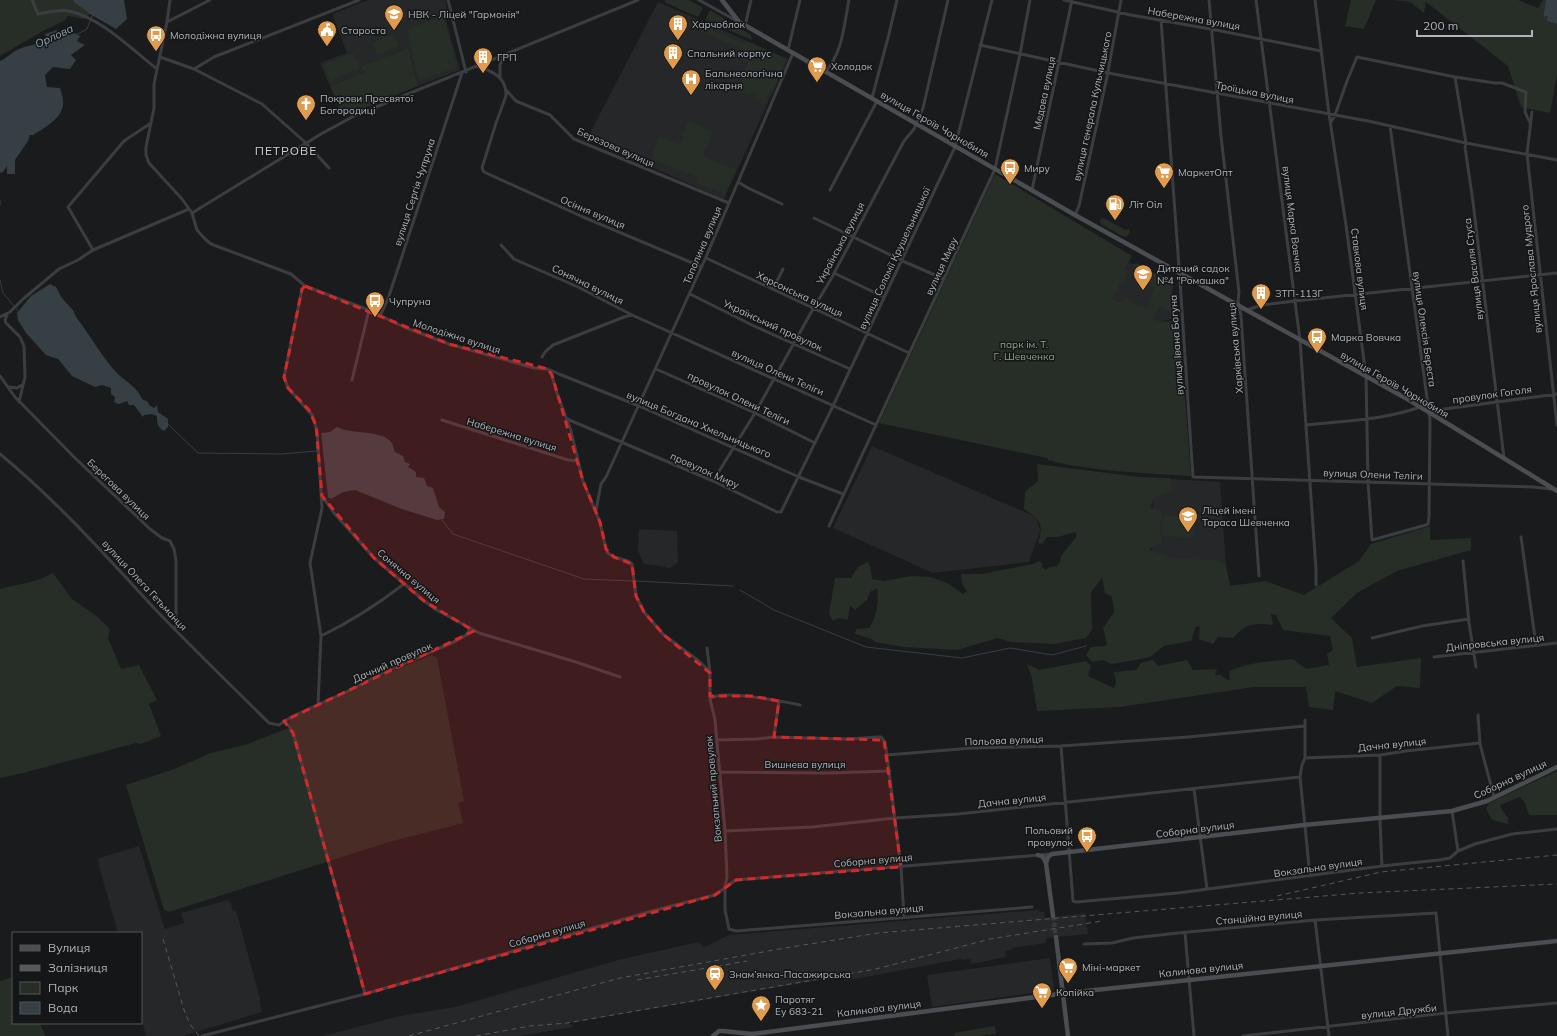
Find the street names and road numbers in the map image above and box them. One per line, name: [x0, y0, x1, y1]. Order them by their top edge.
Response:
street label: Набережна вулиця: [1147, 4, 1241, 33]
street label: вулиця генерала Кульчицького: [1070, 30, 1115, 182]
street label: Медова вулиця: [1030, 55, 1059, 131]
street label: Троїцька вулиця: [1215, 79, 1295, 106]
street label: вулиця Героїв Чорнобиля: [878, 88, 991, 161]
street label: Березова вулиця: [575, 125, 656, 170]
street label: вулиця Сергія Чупруна: [391, 137, 438, 247]
street label: вулиця Марка Вовчка: [1280, 165, 1305, 273]
street label: вулиця Соломії Крушельницької: [856, 185, 933, 331]
street label: Осіння вулиця: [558, 193, 627, 232]
street label: Українська вулиця: [813, 200, 868, 287]
street label: Тополина вулиця: [680, 204, 725, 286]
street label: вулиця Ярослава Мудрого: [1518, 204, 1545, 334]
street label: вулиця Василя Стуса: [1461, 217, 1486, 321]
street label: Ставкова вулиця: [1348, 227, 1371, 311]
street label: вулиця Миру: [922, 235, 961, 297]
street label: Сонячна вулиця: [550, 261, 626, 307]
street label: Херсонська вулиця: [755, 269, 845, 320]
street label: вулиця Олексія Береста: [1410, 271, 1439, 388]
street label: вулиця Івана Богуна: [1167, 295, 1186, 395]
street label: Український провулок: [720, 296, 825, 354]
street label: Харківська вулиця: [1225, 302, 1246, 394]
street label: Молодіжна вулиця: [411, 316, 502, 357]
street label: вулиця Олени Теліги: [730, 346, 826, 399]
street label: вулиця Героїв Чорнобиля: [1338, 348, 1451, 421]
street label: провулок Олени Теліги: [686, 369, 792, 428]
street label: провулок Гоголя: [1452, 382, 1533, 406]
street label: вулиця Богдана Хмельницького: [625, 388, 773, 461]
street label: Набережна вулиця: [465, 415, 559, 454]
street label: провулок Миру: [668, 449, 742, 492]
street label: Берегова вулиця: [84, 456, 153, 523]
street label: вулиця Олени Теліги: [1323, 466, 1423, 483]
street label: вулиця Олега Гетьманця: [99, 537, 190, 633]
street label: Сонячна вулиця: [374, 546, 443, 607]
street label: Дніпровська вулиця: [1445, 631, 1545, 654]
street label: Дачний провулок: [350, 639, 435, 686]
street label: Польова вулиця: [964, 733, 1044, 748]
street label: Дачна вулиця: [1357, 734, 1427, 755]
street label: Вокзальний провулок: [702, 735, 725, 843]
street label: Соборна вулиця: [1472, 757, 1549, 802]
street label: Вишнева вулиця: [765, 758, 845, 771]
street label: Дачна вулиця: [977, 790, 1047, 811]
street label: Соборна вулиця: [1155, 818, 1235, 841]
street label: Соборна вулиця: [833, 851, 913, 870]
street label: Вокзальна вулиця: [1273, 855, 1363, 880]
street label: Вокзальна вулиця: [834, 901, 924, 922]
street label: Станційна вулиця: [1215, 907, 1303, 928]
street label: Соборна вулиця: [507, 916, 587, 951]
street label: Калинова вулиця: [1158, 959, 1244, 980]
street label: Калинова вулиця: [836, 997, 922, 1020]
street label: вулиця Дружби: [1361, 1001, 1438, 1022]

